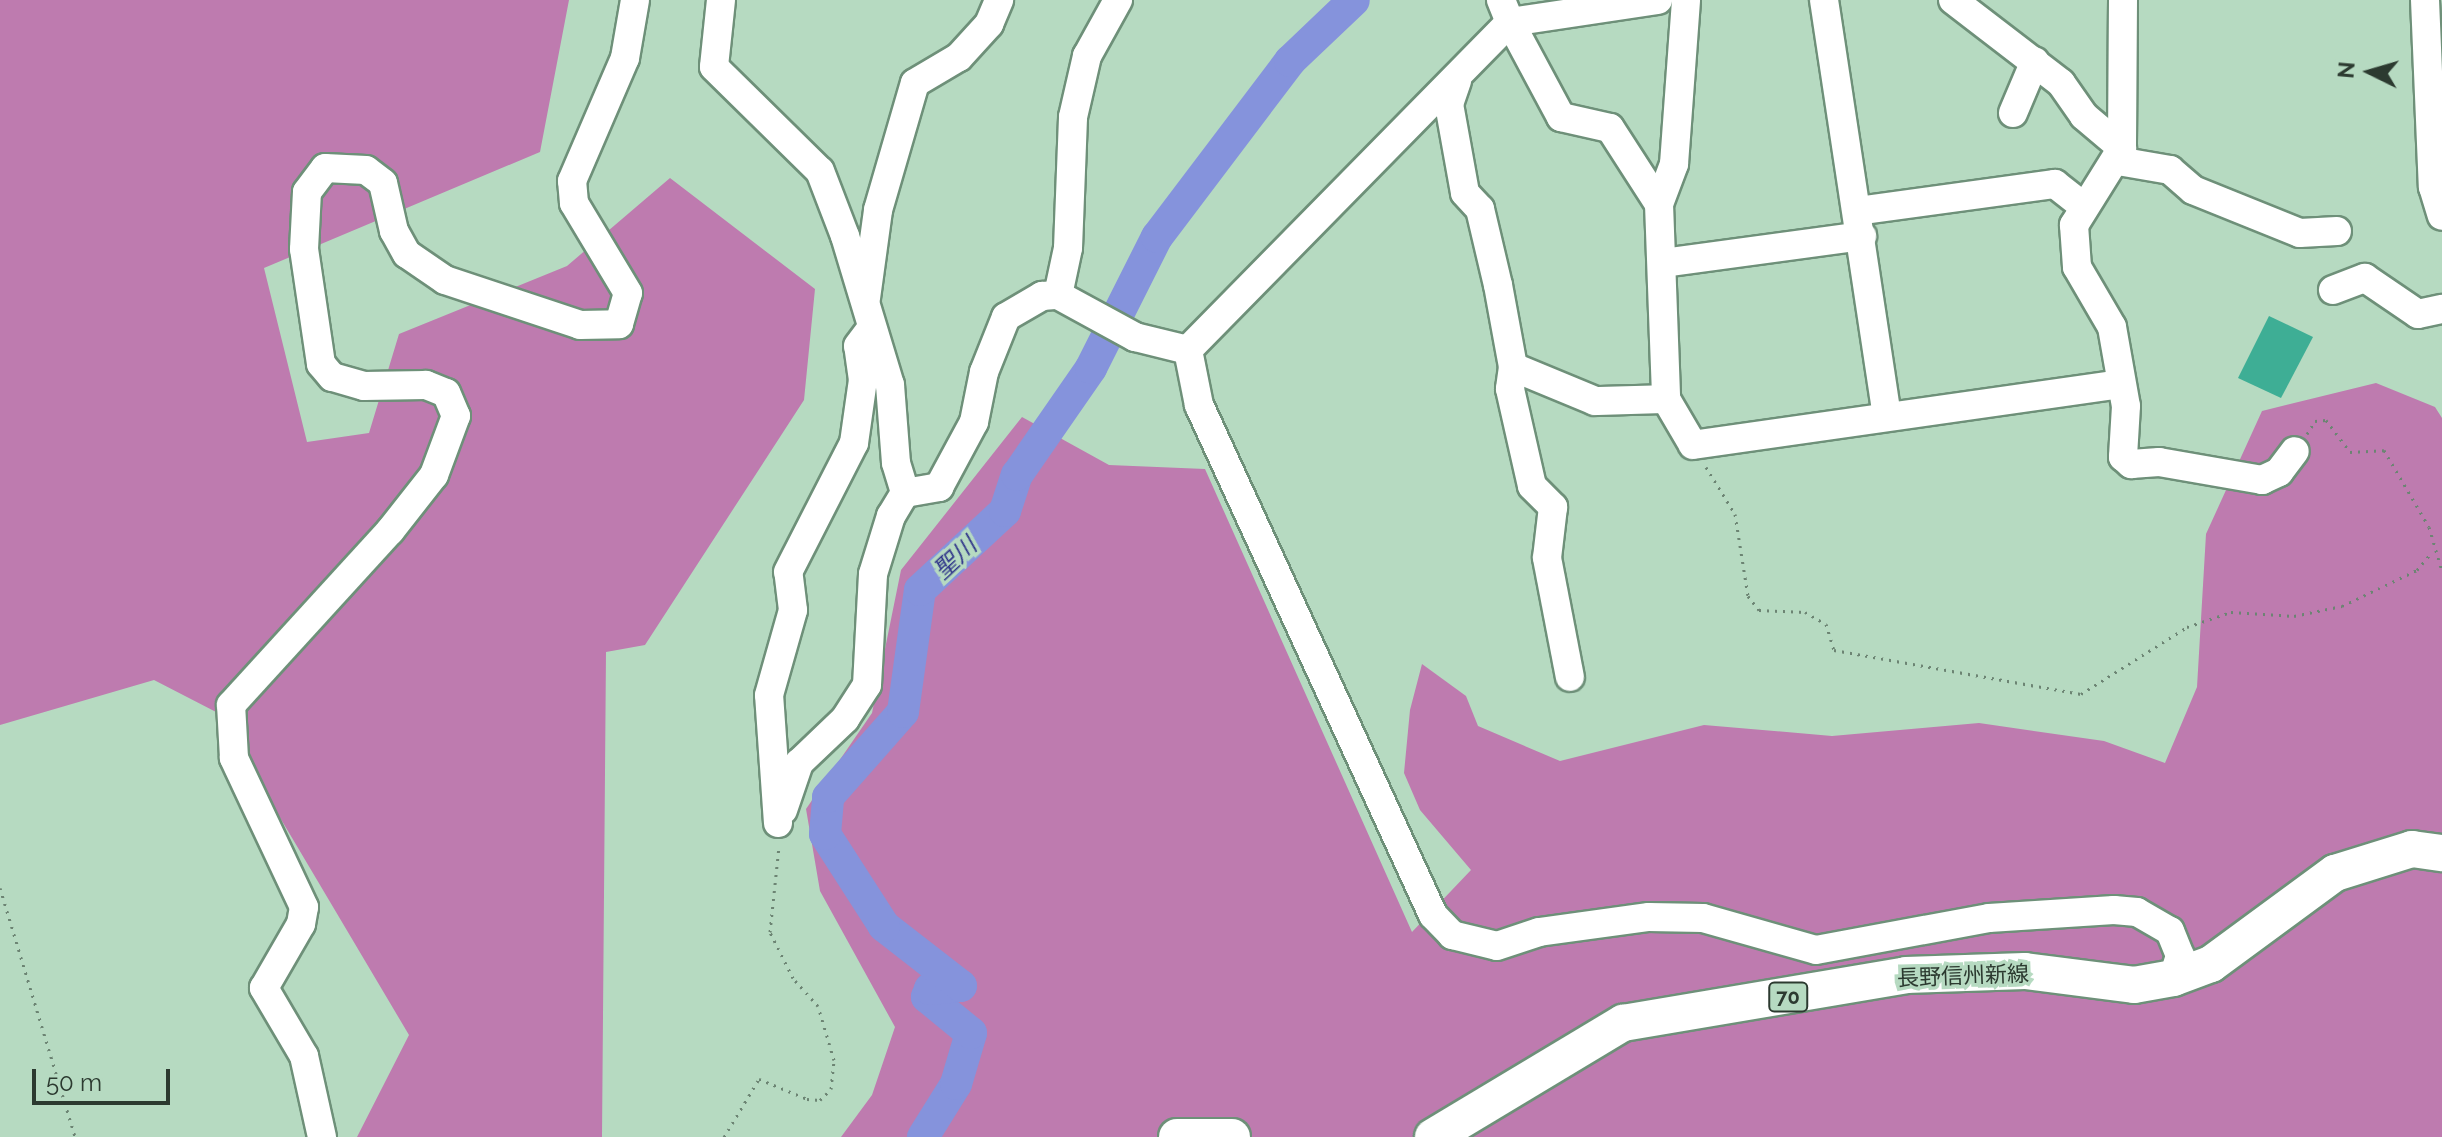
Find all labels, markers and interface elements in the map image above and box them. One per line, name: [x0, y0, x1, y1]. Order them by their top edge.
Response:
north arrow: [2330, 32, 2410, 112]
text: N: [2332, 60, 2360, 79]
water label: 聖川: [928, 531, 982, 585]
street label: 長野信州新線: [1897, 961, 2029, 991]
road number: 70: [1768, 981, 1808, 1013]
scale bar: [36, 1053, 174, 1103]
text: 50 m: [46, 1068, 102, 1097]

